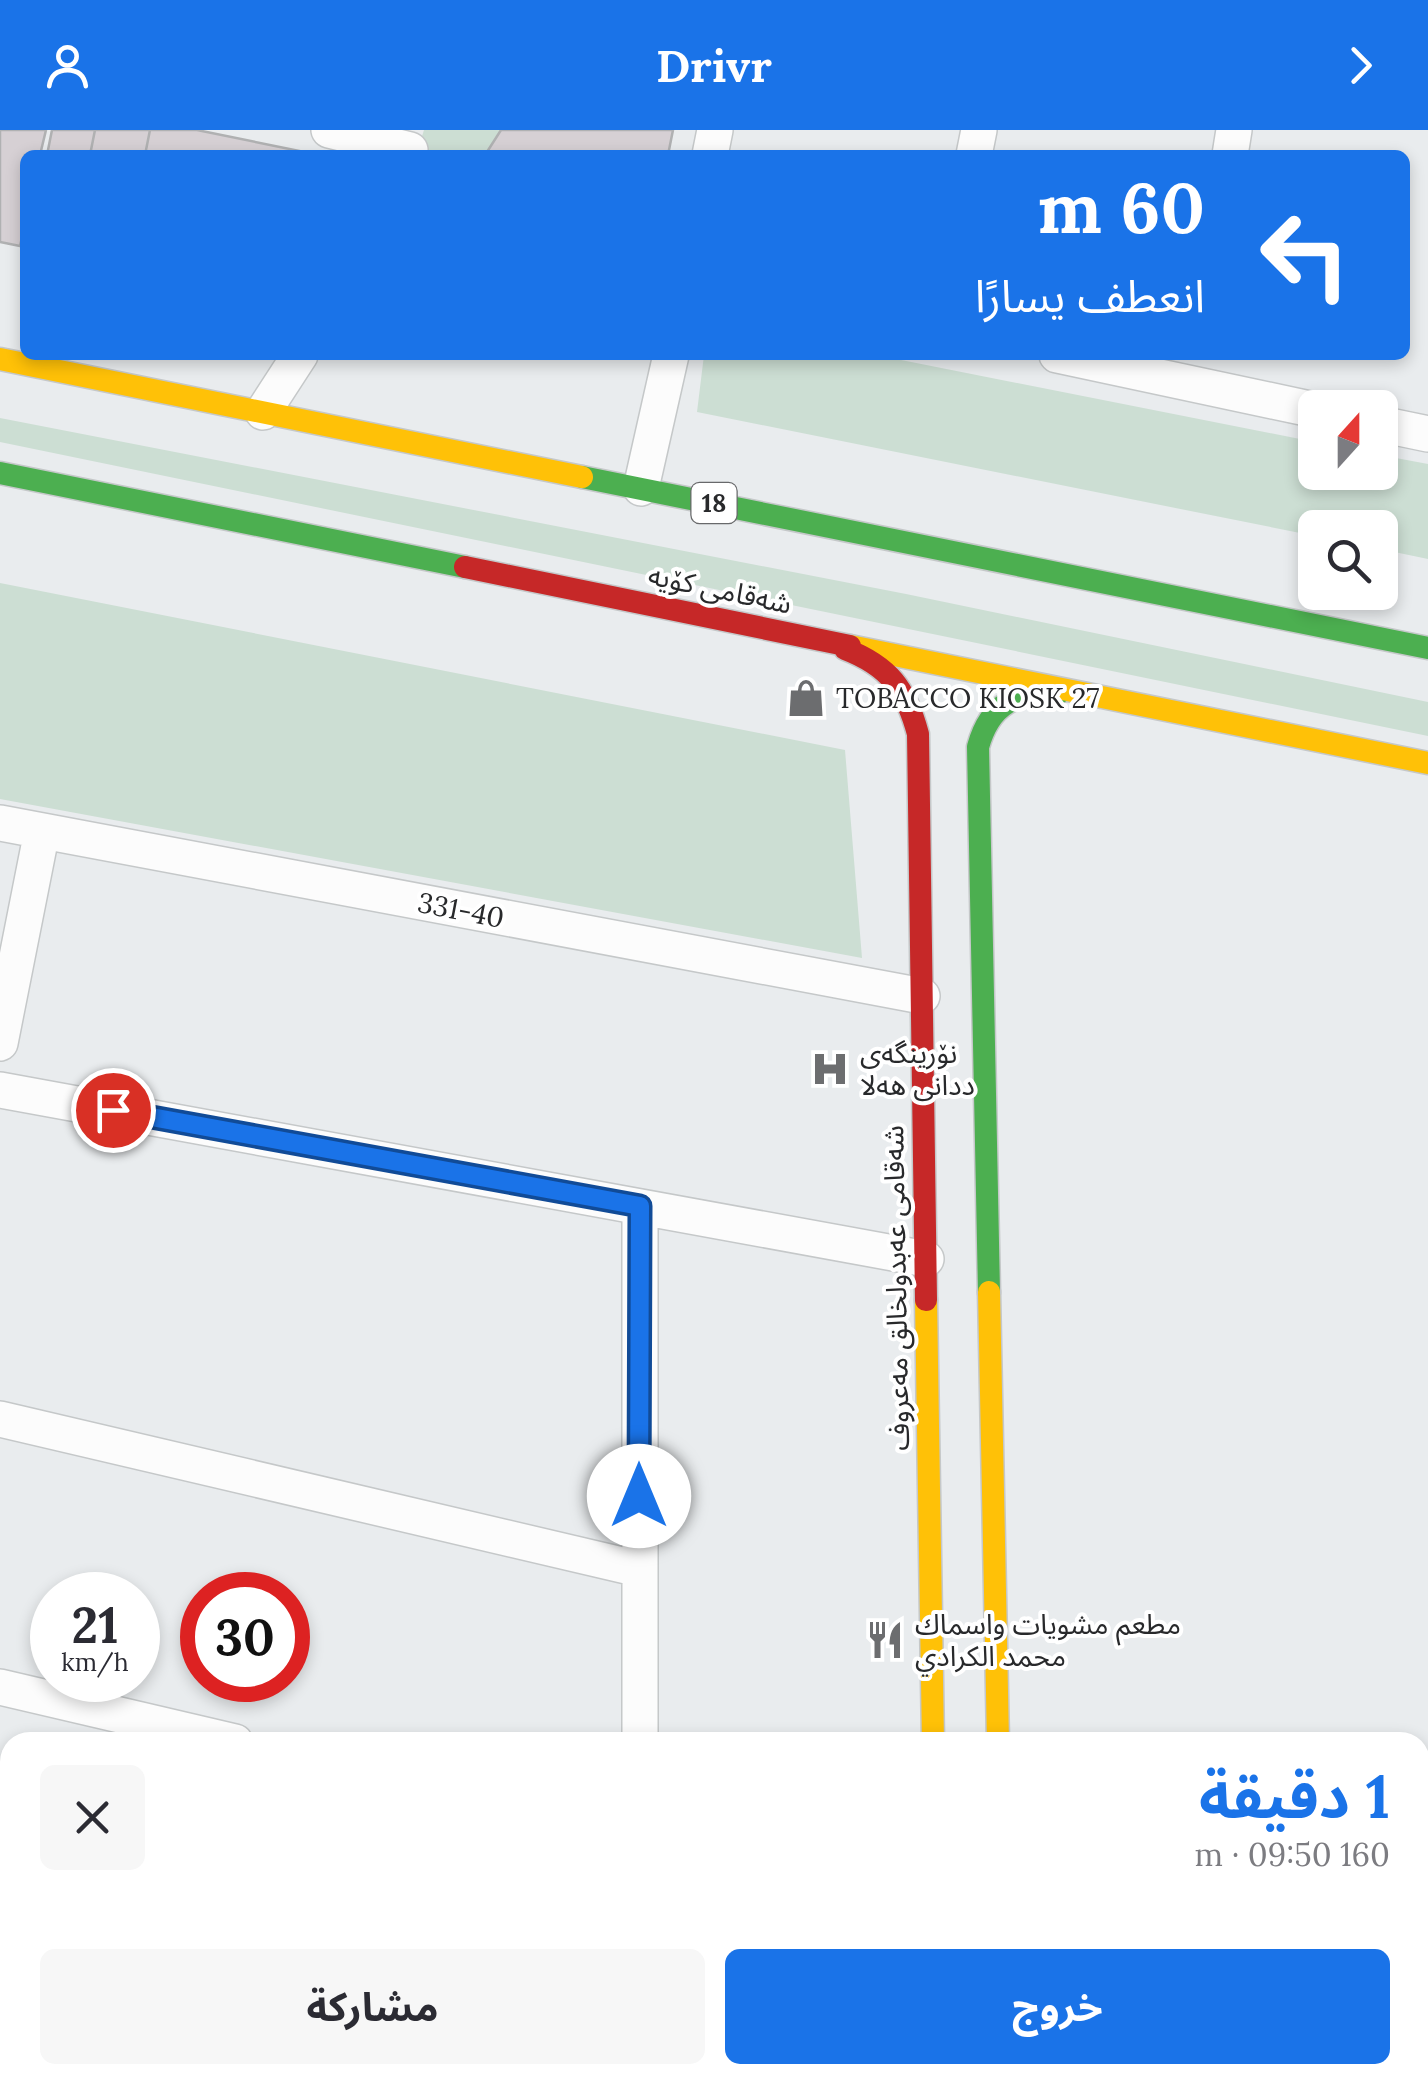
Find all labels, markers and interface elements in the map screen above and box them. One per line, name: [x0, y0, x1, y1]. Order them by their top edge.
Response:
text: Drivr: [656, 37, 772, 94]
icon: person: [40, 38, 95, 93]
icon: forward: [1333, 38, 1388, 93]
text: 60 m: [1037, 163, 1205, 252]
icon: left: [1240, 190, 1370, 320]
text: انعطف يسارًا: [975, 267, 1205, 324]
north arrow: [1298, 390, 1398, 490]
map controls: [1298, 390, 1398, 610]
road number: 18: [692, 483, 736, 523]
button: search: [1298, 510, 1398, 610]
street label: شەقامی کۆیە: [645, 556, 795, 622]
shop icon: TOBACCO KIOSK 27: [785, 677, 827, 719]
place label: TOBACCO KIOSK 27: [836, 680, 1099, 716]
street label: 331-40: [415, 884, 507, 936]
place label: نۆرینگەی ددانی هەلا: [860, 1035, 975, 1103]
hospital icon: نۆرینگەی ددانی هەلا: [809, 1048, 851, 1090]
pin: [71, 1068, 156, 1153]
icon: arrive: [86, 1083, 141, 1138]
street label: شەقامی عەبدولخالق مەعروف: [875, 1125, 917, 1451]
position arrow: [587, 1444, 691, 1548]
speed limit sign: 30: [180, 1572, 310, 1702]
text: 21: [72, 1593, 118, 1657]
place label: مطعم مشويات واسماك محمد الكرادي: [915, 1606, 1181, 1677]
restaurant icon: مطعم مشويات واسماك محمد الكرادي: [864, 1619, 906, 1661]
text: km/h: [61, 1646, 129, 1678]
text: 1 دقيقة: [1199, 1758, 1390, 1834]
button: close: [40, 1765, 145, 1870]
text: 160 m · 09:50: [1194, 1834, 1390, 1875]
button: مشاركة: [40, 1949, 705, 2064]
button: خروج: [725, 1949, 1390, 2064]

